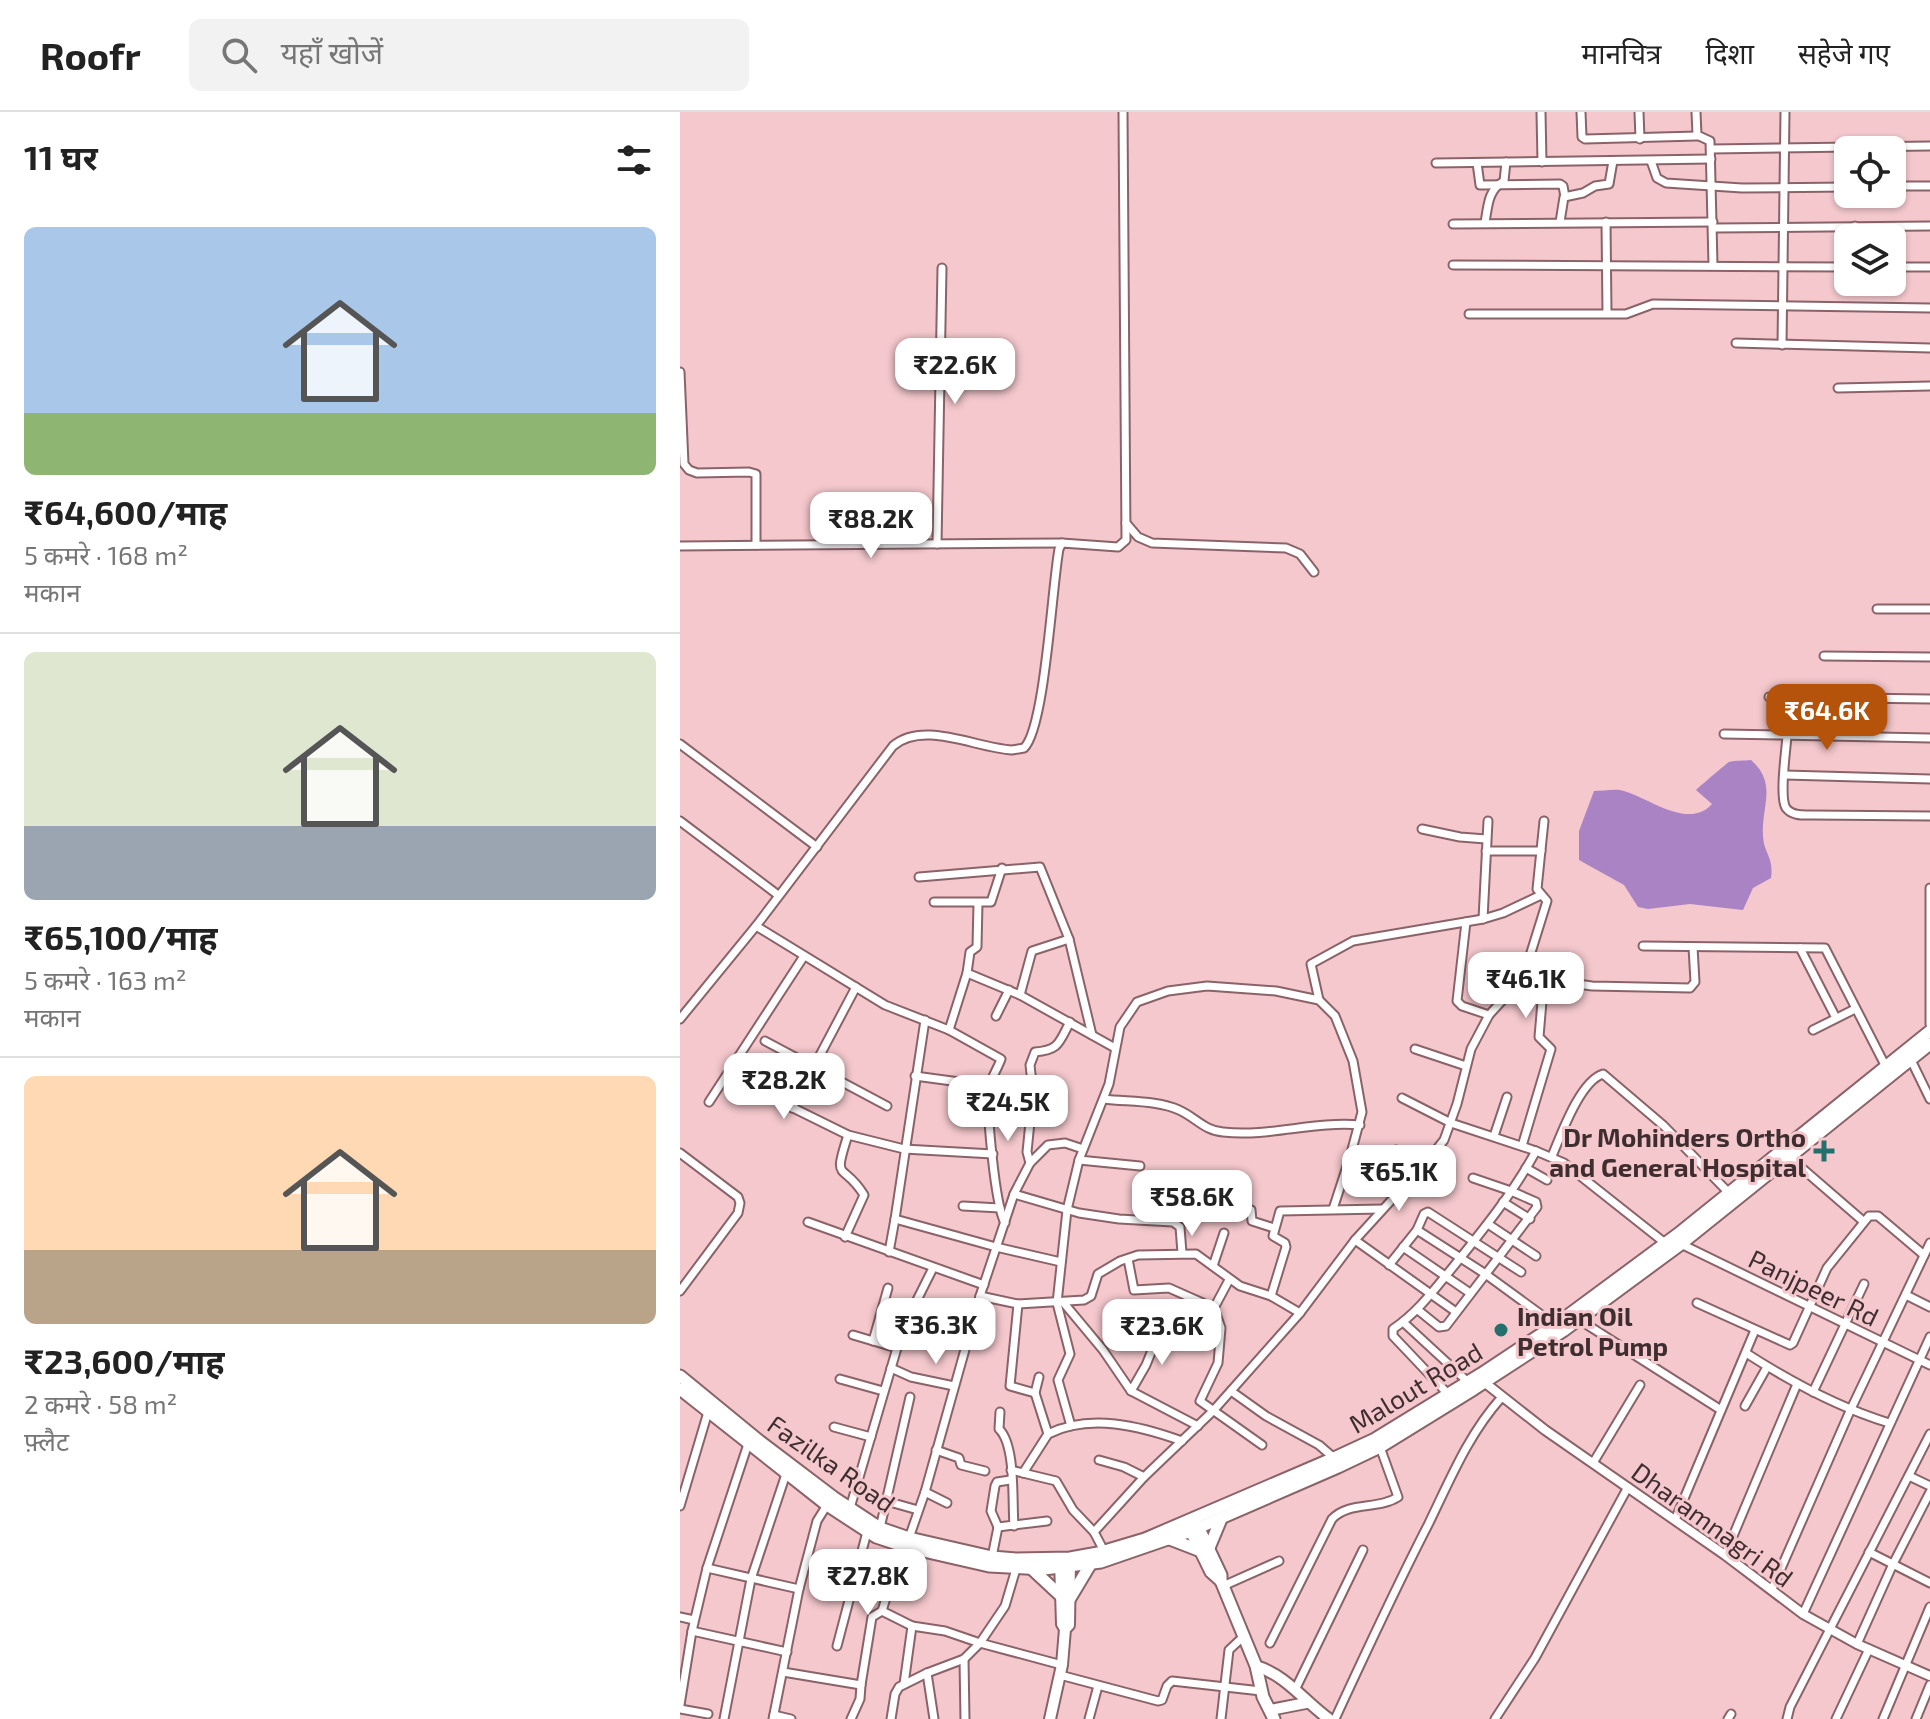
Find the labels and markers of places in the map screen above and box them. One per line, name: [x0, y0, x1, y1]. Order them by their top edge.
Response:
pin: ₹22.6K: [890, 338, 1020, 406]
pin: ₹88.2K: [806, 492, 936, 560]
pin: ₹64.6K: [1762, 684, 1892, 752]
pin: ₹46.1K: [1461, 952, 1591, 1020]
pin: ₹28.2K: [719, 1053, 849, 1121]
pin: ₹24.5K: [943, 1075, 1073, 1143]
place label: Dr Mohinders Ortho and General Hospital: [1549, 1121, 1806, 1182]
marker: Dr Mohinders Ortho and General Hospital: [1813, 1140, 1835, 1162]
pin: ₹65.1K: [1334, 1145, 1464, 1213]
pin: ₹58.6K: [1127, 1170, 1257, 1238]
pin: ₹36.3K: [871, 1298, 1001, 1366]
pin: ₹23.6K: [1097, 1299, 1227, 1367]
place label: Indian Oil Petrol Pump: [1517, 1300, 1668, 1361]
marker: Indian Oil Petrol Pump: [1492, 1321, 1510, 1339]
pin: ₹27.8K: [803, 1549, 933, 1617]

